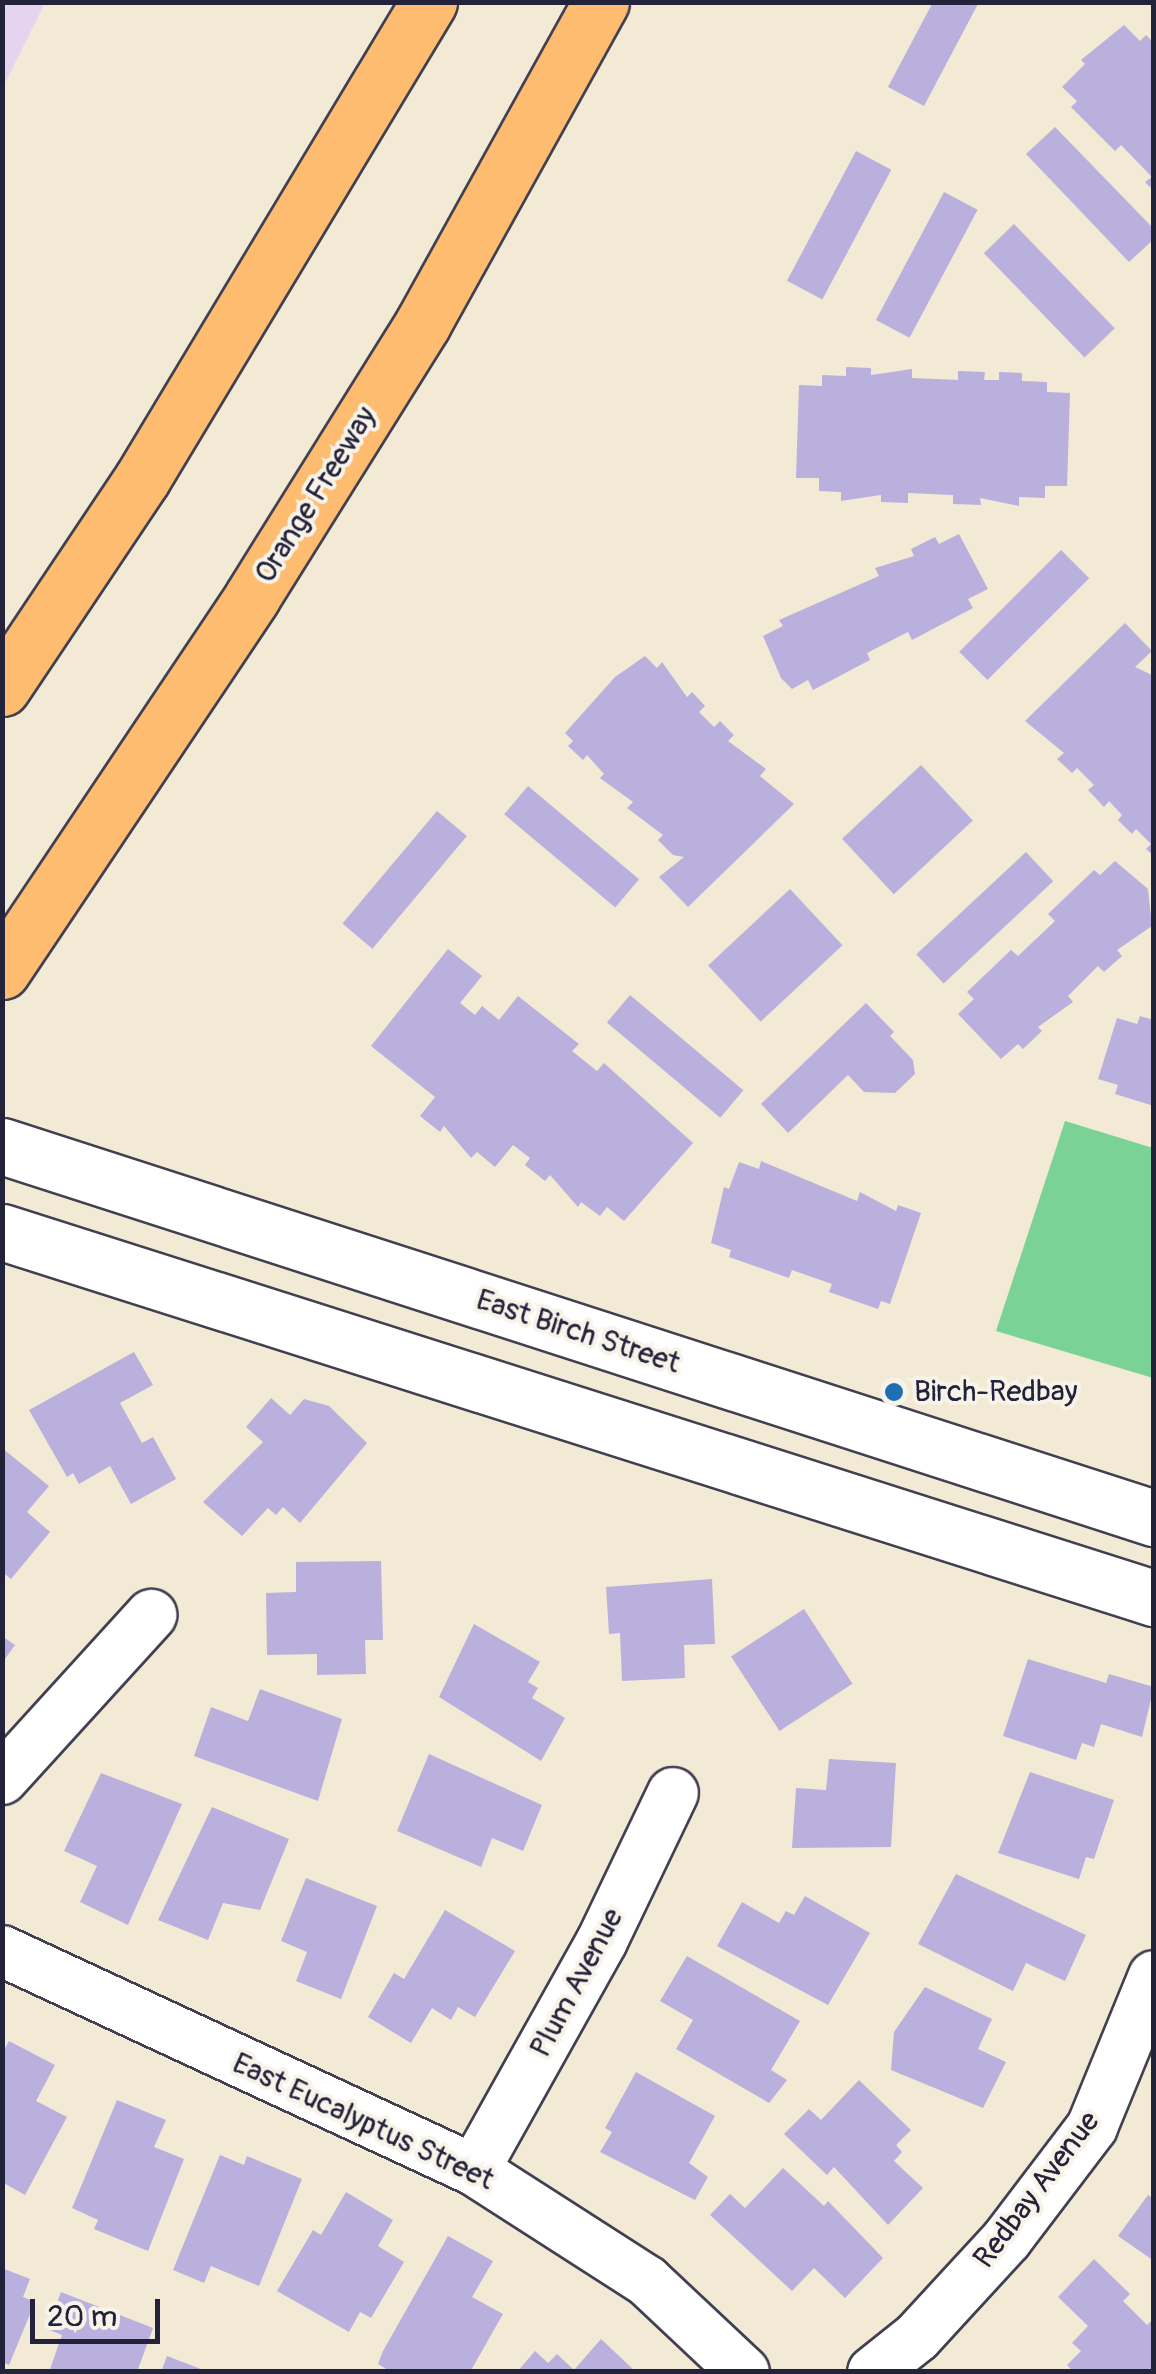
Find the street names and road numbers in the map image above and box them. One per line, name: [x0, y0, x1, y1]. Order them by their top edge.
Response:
street label: Orange Freeway: [247, 400, 385, 590]
street label: East Birch Street: [472, 1282, 684, 1382]
street label: Plum Avenue: [523, 1902, 631, 2064]
street label: East Eucalyptus Street: [227, 2046, 499, 2198]
street label: Redbay Avenue: [966, 2104, 1108, 2276]

